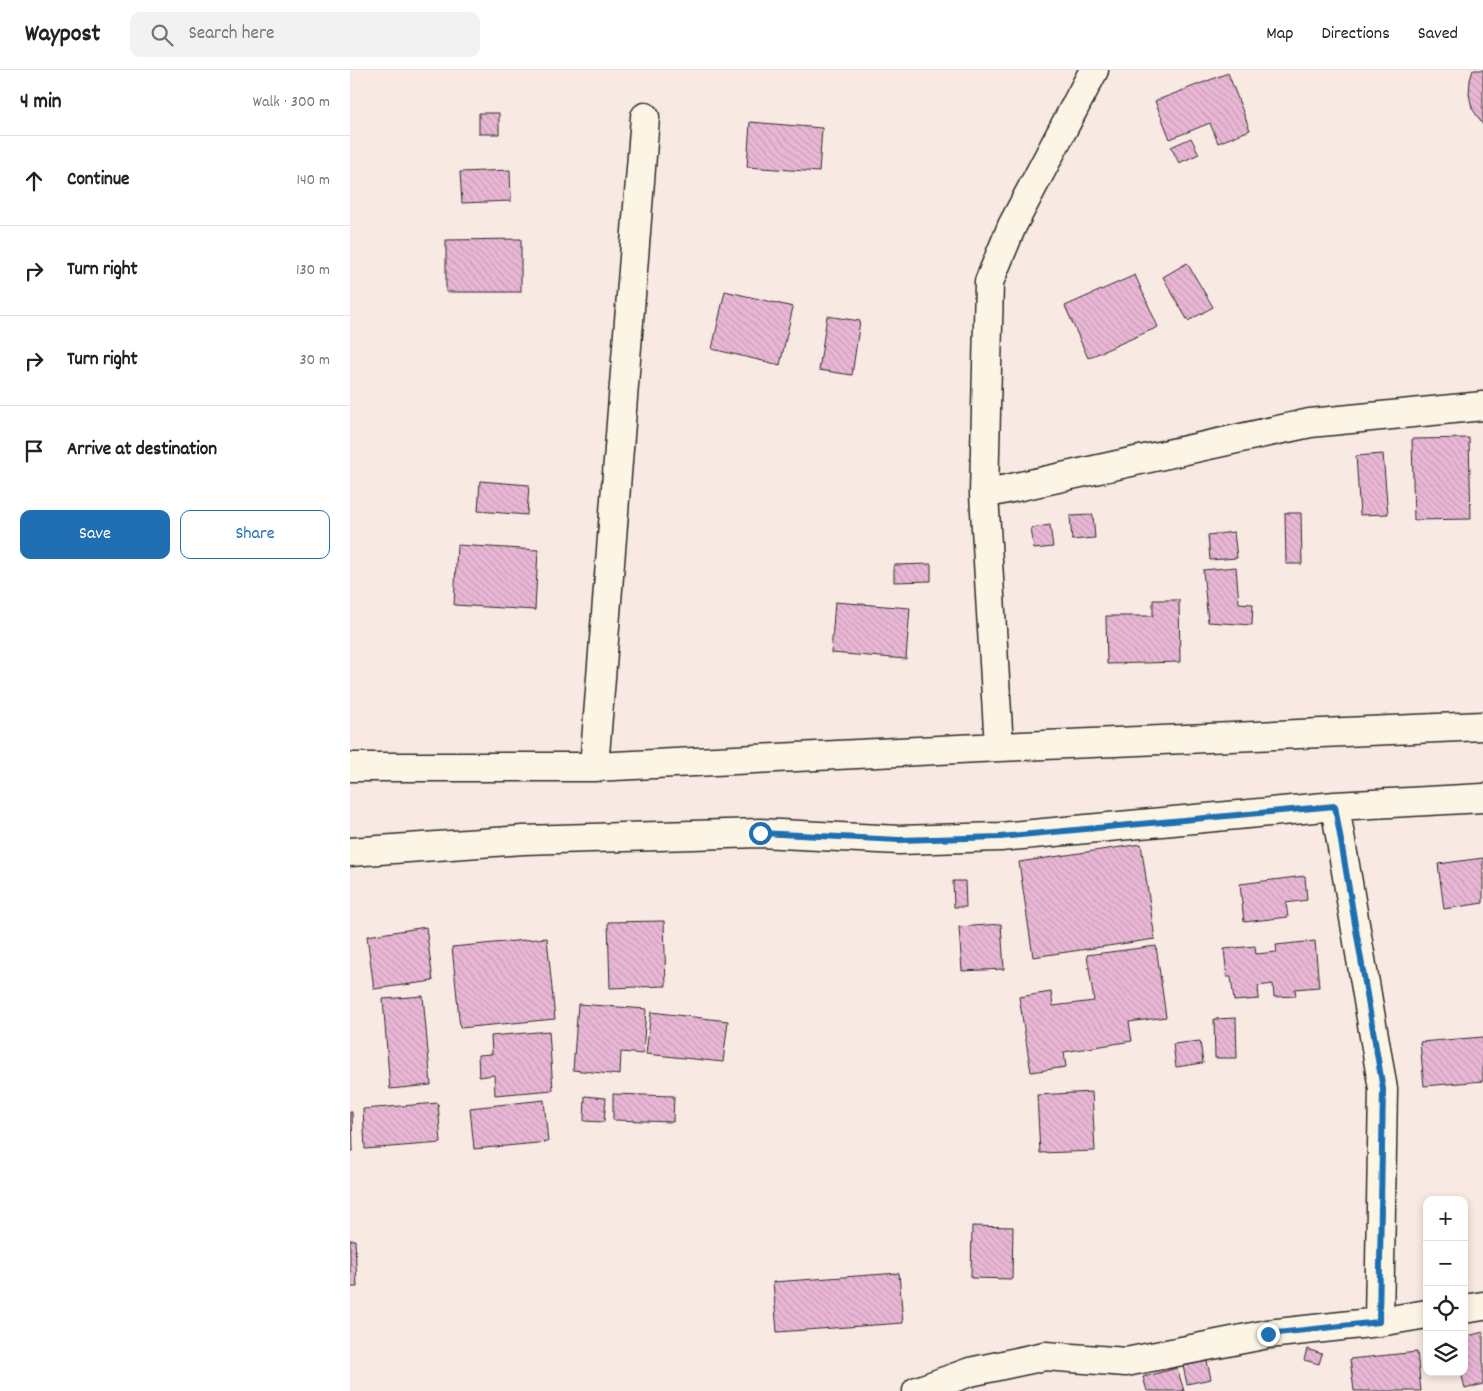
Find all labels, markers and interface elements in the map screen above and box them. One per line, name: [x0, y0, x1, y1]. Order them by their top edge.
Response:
search box: [130, 12, 480, 57]
text: Waypost: [25, 18, 100, 52]
icon: search: [148, 21, 176, 49]
text: Search here: [188, 21, 274, 48]
text: Map: [1266, 22, 1293, 47]
text: Directions: [1321, 22, 1390, 47]
text: Saved: [1418, 22, 1458, 47]
text: 4 min: [20, 88, 62, 118]
text: Walk · 300 m: [253, 91, 330, 114]
icon: ahead: [20, 167, 48, 195]
text: Continue: [67, 167, 129, 194]
text: 140 m: [296, 169, 330, 192]
icon: right: [20, 257, 48, 285]
text: Turn right: [67, 257, 138, 284]
text: 130 m: [296, 259, 330, 282]
icon: right: [20, 347, 48, 375]
text: Turn right: [67, 347, 138, 374]
text: 30 m: [300, 349, 330, 372]
icon: arrive: [20, 437, 48, 465]
text: Arrive at destination: [67, 437, 217, 464]
button: Save: [20, 510, 170, 559]
button: Share: [180, 510, 330, 559]
route start: [749, 822, 772, 845]
map controls: [1423, 1196, 1468, 1376]
button: +: [1423, 1196, 1468, 1241]
button: −: [1423, 1241, 1468, 1286]
button: locate: [1423, 1286, 1468, 1331]
route end: [1257, 1323, 1280, 1346]
button: layers: [1423, 1331, 1468, 1376]

